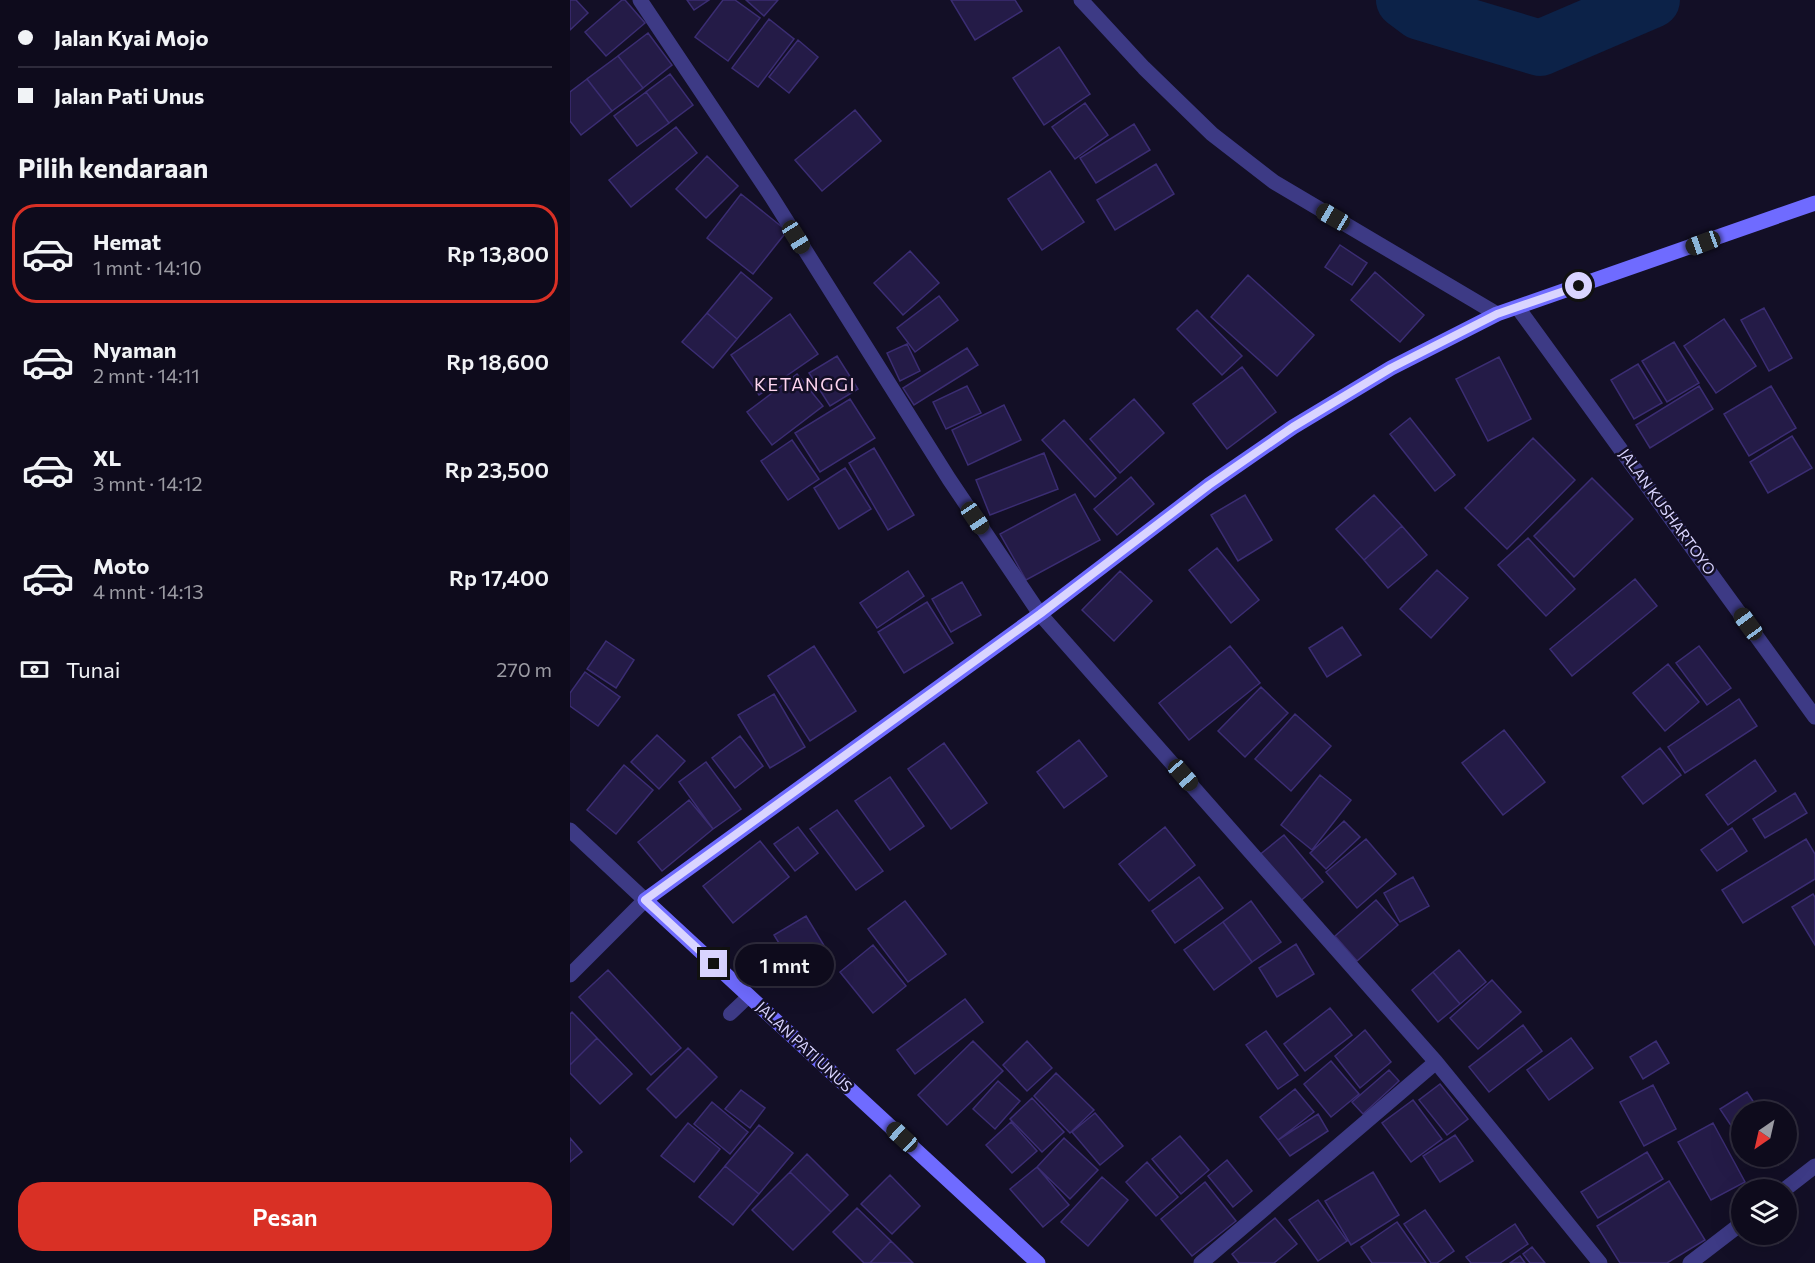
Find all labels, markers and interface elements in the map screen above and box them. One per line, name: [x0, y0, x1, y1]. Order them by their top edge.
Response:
text: Jalan Kyai Mojo: [54, 24, 209, 51]
text: Jalan Pati Unus: [54, 82, 204, 109]
text: Pilih kendaraan: [18, 151, 208, 184]
car: [1313, 200, 1353, 234]
car: [779, 217, 813, 257]
icon: car: [21, 227, 75, 281]
text: Hemat: [93, 228, 161, 255]
car: [1683, 228, 1723, 258]
text: Rp 13,800: [447, 240, 549, 267]
text: 1 mnt · 14:10: [93, 255, 202, 279]
route start: [1565, 272, 1592, 299]
icon: car: [21, 335, 75, 389]
text: Nyaman: [93, 336, 176, 363]
text: Rp 18,600: [446, 348, 549, 375]
text: 2 mnt · 14:11: [93, 363, 200, 387]
district label: KETANGGI: [754, 373, 856, 395]
icon: car: [21, 443, 75, 497]
text: XL: [93, 444, 121, 471]
street label: JALAN KUSHARTOYO: [1616, 445, 1720, 578]
text: Rp 23,500: [445, 456, 549, 483]
text: 3 mnt · 14:12: [93, 471, 203, 495]
car: [957, 498, 993, 538]
icon: car: [21, 551, 75, 605]
text: Moto: [93, 552, 149, 579]
text: Rp 17,400: [449, 564, 549, 591]
text: 4 mnt · 14:13: [93, 579, 204, 603]
car: [1730, 604, 1766, 644]
icon: cash: [18, 653, 51, 686]
text: Tunai: [66, 656, 120, 683]
text: 270 m: [496, 657, 552, 681]
car: [1164, 756, 1202, 794]
callout: 1 mnt: [735, 943, 834, 985]
route end: [700, 950, 727, 977]
text: 1 mnt: [759, 953, 810, 977]
street label: JALAN PATI UNUS: [753, 997, 856, 1095]
north arrow: [1731, 1101, 1797, 1167]
map controls: [1731, 1101, 1797, 1245]
car: [883, 1118, 921, 1156]
button: layers: [1731, 1179, 1797, 1245]
button: Pesan: [18, 1182, 552, 1251]

